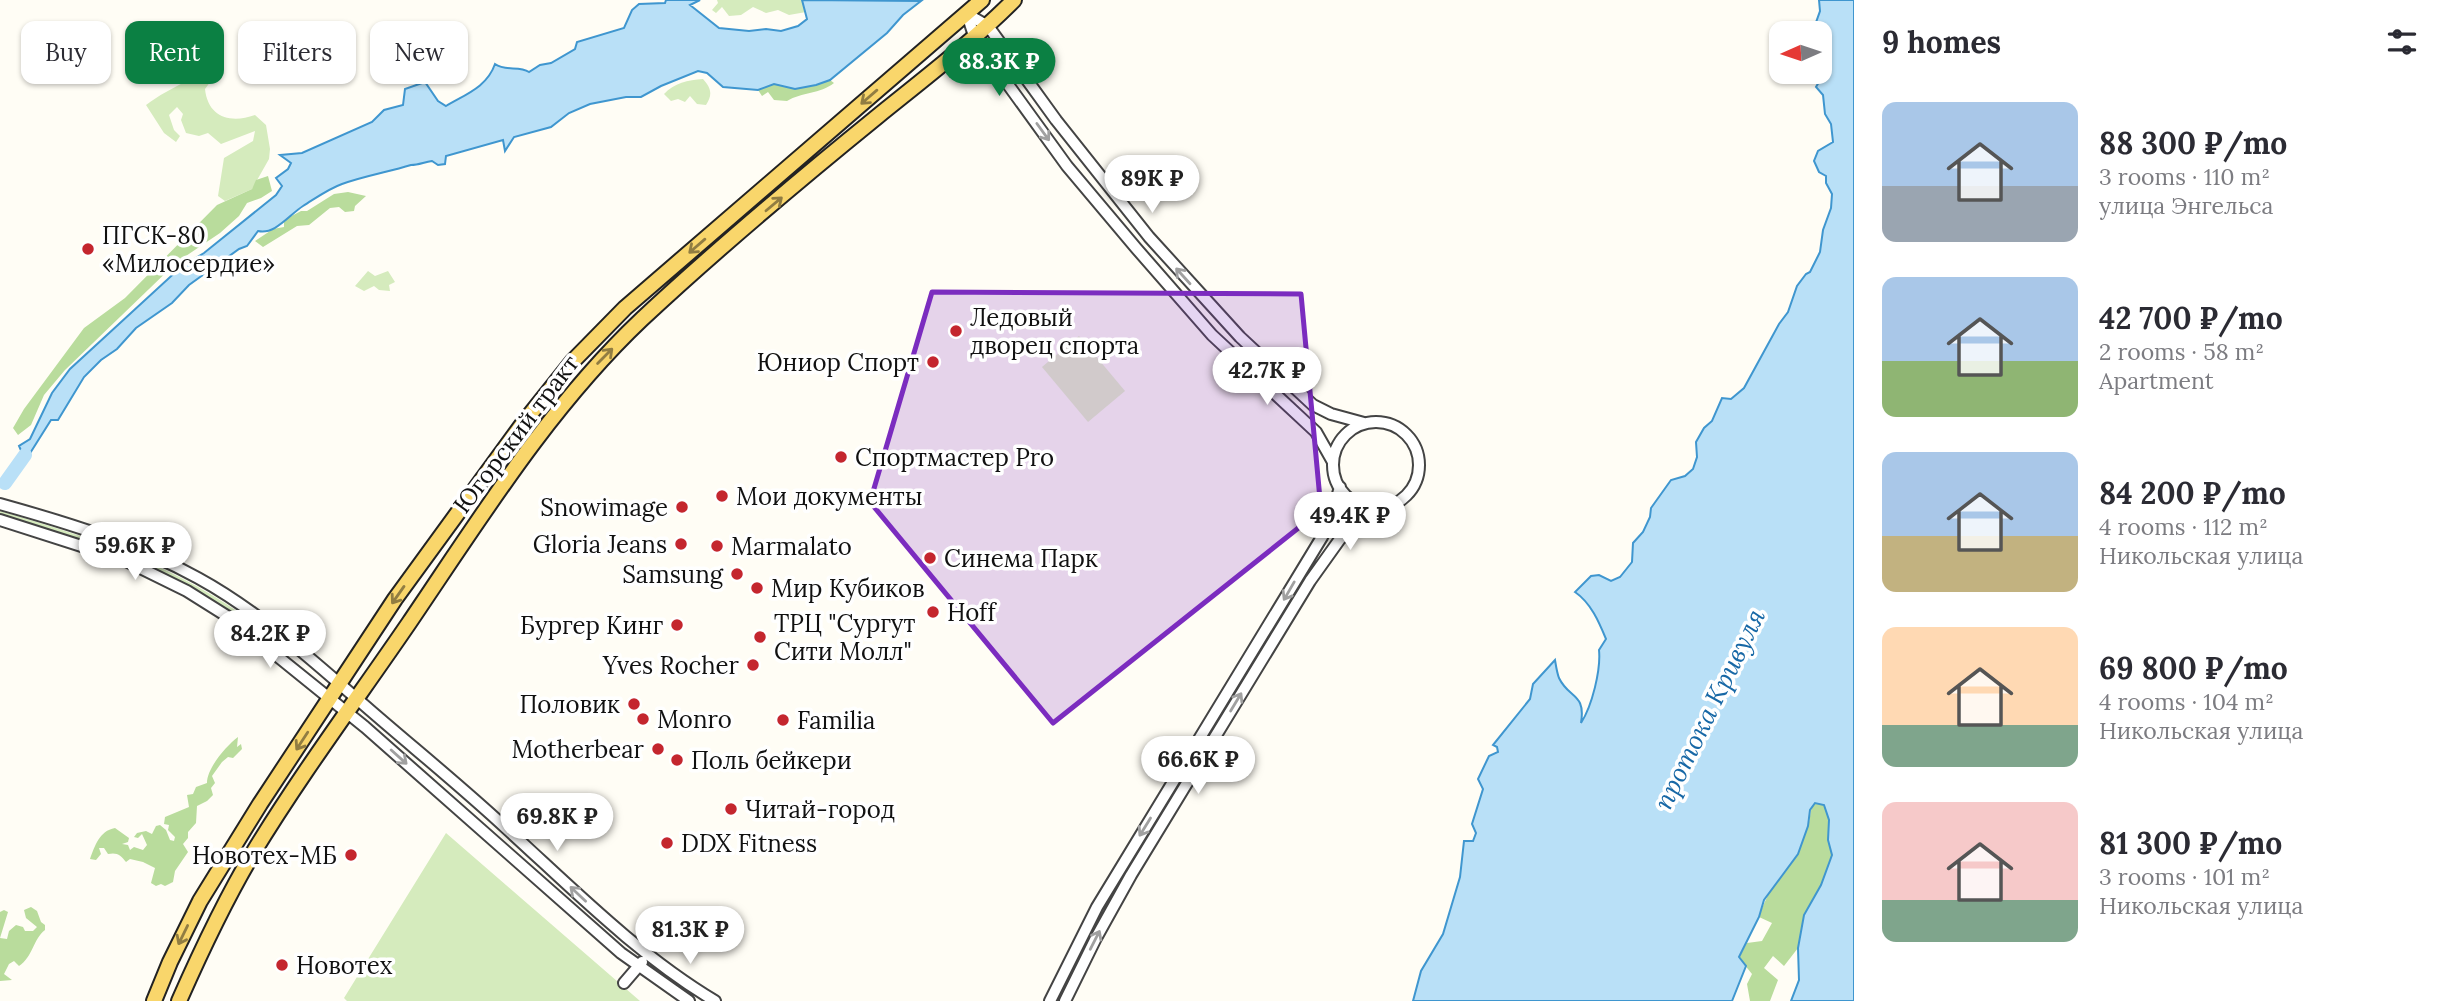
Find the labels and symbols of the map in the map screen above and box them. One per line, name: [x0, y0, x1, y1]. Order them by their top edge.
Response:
north arrow: [1769, 21, 1832, 84]
pin: 88.3K ₽: [934, 38, 1064, 98]
one-way arrow: [861, 89, 879, 105]
one-way arrow: [1035, 122, 1050, 141]
pin: 89K ₽: [1103, 156, 1201, 215]
one-way arrow: [765, 196, 783, 212]
place label: ПГСК-80 «Милосердие»: [102, 220, 275, 279]
one-way arrow: [688, 238, 706, 254]
marker: ПГСК-80 «Милосердие»: [80, 241, 96, 257]
one-way arrow: [1175, 268, 1192, 285]
place label: Ледовый дворец спорта: [970, 302, 1139, 361]
marker: Ледовый дворец спорта: [948, 323, 964, 339]
place label: Юниор Спорт: [757, 347, 919, 378]
one-way arrow: [597, 348, 614, 365]
pin: 42.7K ₽: [1202, 348, 1332, 407]
street label: Югорский тракт: [446, 349, 586, 519]
marker: Юниор Спорт: [925, 354, 941, 370]
place label: Спортмастер Pro: [855, 442, 1054, 473]
marker: Спортмастер Pro: [833, 449, 849, 465]
place label: Мои документы: [736, 481, 923, 512]
marker: Мои документы: [714, 488, 730, 504]
place label: Snowimage: [540, 492, 668, 523]
pin: 49.4K ₽: [1285, 492, 1415, 552]
marker: Snowimage: [674, 499, 690, 515]
pin: 59.6K ₽: [70, 522, 200, 582]
place label: Gloria Jeans: [533, 529, 667, 560]
place label: Marmalato: [731, 531, 852, 562]
marker: Gloria Jeans: [673, 536, 689, 552]
marker: Marmalato: [709, 538, 725, 554]
place label: Синема Парк: [944, 543, 1098, 574]
marker: Синема Парк: [922, 550, 938, 566]
place label: Samsung: [622, 559, 724, 590]
marker: Samsung: [729, 566, 745, 582]
place label: Мир Кубиков: [771, 573, 925, 604]
marker: Мир Кубиков: [749, 580, 765, 596]
one-way arrow: [1281, 581, 1295, 601]
one-way arrow: [391, 585, 405, 604]
place label: Hoff: [947, 597, 997, 628]
water label: протока Кривуля: [1646, 603, 1772, 815]
marker: Hoff: [925, 604, 941, 620]
place label: ТРЦ "Сургут Сити Молл": [774, 608, 915, 667]
pin: 84.2K ₽: [205, 610, 335, 670]
place label: Бургер Кинг: [520, 610, 663, 641]
marker: Бургер Кинг: [669, 617, 685, 633]
marker: ТРЦ "Сургут Сити Молл": [752, 629, 768, 645]
place label: Yves Rocher: [602, 650, 740, 681]
marker: Yves Rocher: [745, 657, 761, 673]
place label: Половик: [520, 689, 620, 720]
one-way arrow: [1229, 692, 1243, 712]
marker: Половик: [626, 696, 642, 712]
place label: Monro: [657, 704, 732, 735]
place label: Familia: [797, 705, 875, 736]
marker: Monro: [635, 711, 651, 727]
marker: Familia: [775, 712, 791, 728]
one-way arrow: [294, 730, 308, 750]
place label: Motherbear: [511, 734, 645, 765]
pin: 66.6K ₽: [1133, 736, 1263, 796]
marker: Motherbear: [650, 741, 666, 757]
place label: Поль бейкери: [691, 745, 852, 776]
one-way arrow: [390, 749, 407, 766]
marker: Поль бейкери: [669, 752, 685, 768]
pin: 69.8K ₽: [492, 794, 622, 853]
place label: Читай-город: [745, 794, 895, 825]
marker: Читай-город: [723, 801, 739, 817]
one-way arrow: [1137, 817, 1151, 837]
place label: DDX Fitness: [681, 828, 817, 859]
marker: DDX Fitness: [659, 835, 675, 851]
place label: Новотех-МБ: [192, 840, 337, 871]
marker: Новотех-МБ: [343, 847, 359, 863]
one-way arrow: [569, 886, 587, 902]
pin: 81.3K ₽: [625, 906, 755, 966]
one-way arrow: [176, 924, 190, 945]
one-way arrow: [1089, 930, 1102, 951]
place label: Новотех: [296, 950, 393, 981]
marker: Новотех: [274, 957, 290, 973]

